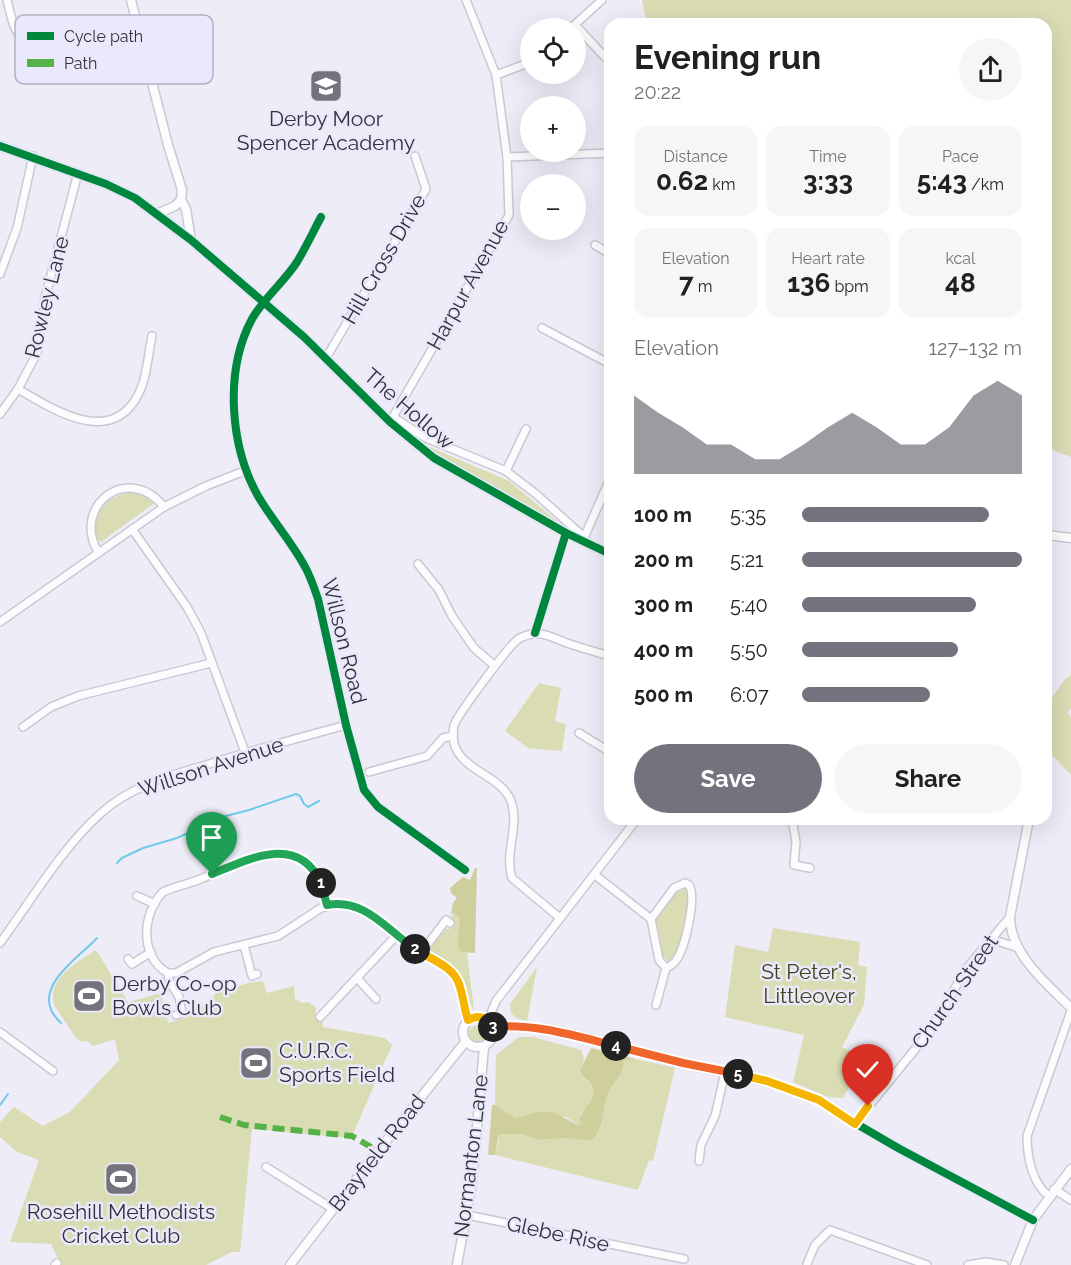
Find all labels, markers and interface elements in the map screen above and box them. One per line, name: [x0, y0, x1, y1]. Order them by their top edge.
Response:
legend: [15, 15, 213, 84]
map controls: [520, 18, 586, 240]
button: locate: [520, 18, 586, 84]
text: Cycle path: [64, 27, 143, 46]
text: Evening run: [634, 38, 821, 77]
button: share: [959, 38, 1022, 101]
text: Path: [64, 54, 97, 73]
school or university icon: Derby Moor Spencer Academy: [308, 68, 344, 104]
text: 20:22: [634, 80, 681, 104]
button: +: [520, 96, 586, 162]
place label: Derby Moor Spencer Academy: [237, 106, 415, 155]
text: Distance: [664, 147, 728, 166]
text: Time: [809, 147, 847, 166]
text: Pace: [942, 147, 979, 166]
text: 0.62: [656, 166, 708, 196]
text: 3:33: [803, 166, 853, 196]
text: 5:43: [917, 166, 967, 196]
button: −: [520, 174, 586, 240]
text: km: [708, 175, 735, 194]
text: /km: [967, 175, 1004, 194]
street label: Hill Cross Drive: [336, 189, 431, 328]
street label: Harpur Avenue: [422, 215, 514, 354]
street label: Rowley Lane: [19, 233, 74, 360]
text: Elevation: [662, 249, 730, 268]
text: Heart rate: [791, 249, 865, 268]
text: kcal: [945, 249, 975, 268]
text: 7: [679, 268, 694, 298]
text: 136: [787, 268, 830, 298]
text: 48: [945, 268, 976, 298]
text: m: [694, 277, 712, 296]
text: bpm: [830, 277, 869, 296]
text: Elevation: [634, 336, 719, 360]
text: 127–132 m: [928, 336, 1022, 360]
street label: The Hollow: [359, 363, 459, 455]
text: 100 m: [634, 503, 692, 527]
text: 5:35: [730, 503, 766, 527]
text: 200 m: [634, 548, 693, 572]
text: 5:21: [730, 548, 764, 572]
street label: Willson Road: [317, 575, 372, 706]
text: 300 m: [634, 593, 693, 617]
text: 5:40: [730, 593, 768, 617]
text: 400 m: [634, 638, 693, 662]
text: 5:50: [730, 638, 768, 662]
text: 500 m: [634, 683, 693, 707]
text: 6:07: [730, 683, 769, 707]
street label: Willson Avenue: [135, 731, 287, 802]
button: Save: [634, 744, 822, 813]
button: Share: [834, 744, 1022, 813]
pin: [186, 812, 237, 874]
icon: arrive: [195, 821, 228, 854]
pin: 1: [306, 868, 336, 898]
text: 1: [317, 873, 325, 892]
street label: Church Street: [906, 930, 1003, 1054]
pin: 2: [400, 934, 430, 964]
text: 2: [410, 939, 420, 958]
park label: St Peter's, Littleover: [761, 959, 857, 1008]
place label: Derby Co-op Bowls Club: [112, 971, 237, 1020]
sports icon: Derby Co-op Bowls Club: [71, 978, 107, 1014]
pin: 3: [478, 1012, 508, 1042]
text: 3: [489, 1017, 497, 1036]
pin: 4: [601, 1031, 631, 1061]
text: 4: [611, 1036, 621, 1055]
place label: C.U.R.C. Sports Field: [279, 1038, 395, 1087]
pin: [842, 1044, 893, 1106]
sports icon: C.U.R.C. Sports Field: [238, 1045, 274, 1081]
icon: check: [851, 1053, 884, 1086]
pin: 5: [723, 1059, 753, 1089]
text: 5: [734, 1064, 742, 1083]
street label: Normanton Lane: [448, 1073, 493, 1239]
street label: Brayfield Road: [323, 1089, 430, 1216]
sports icon: Rosehill Methodists Cricket Club: [103, 1161, 139, 1197]
place label: Rosehill Methodists Cricket Club: [27, 1199, 215, 1248]
street label: Glebe Rise: [504, 1210, 612, 1257]

